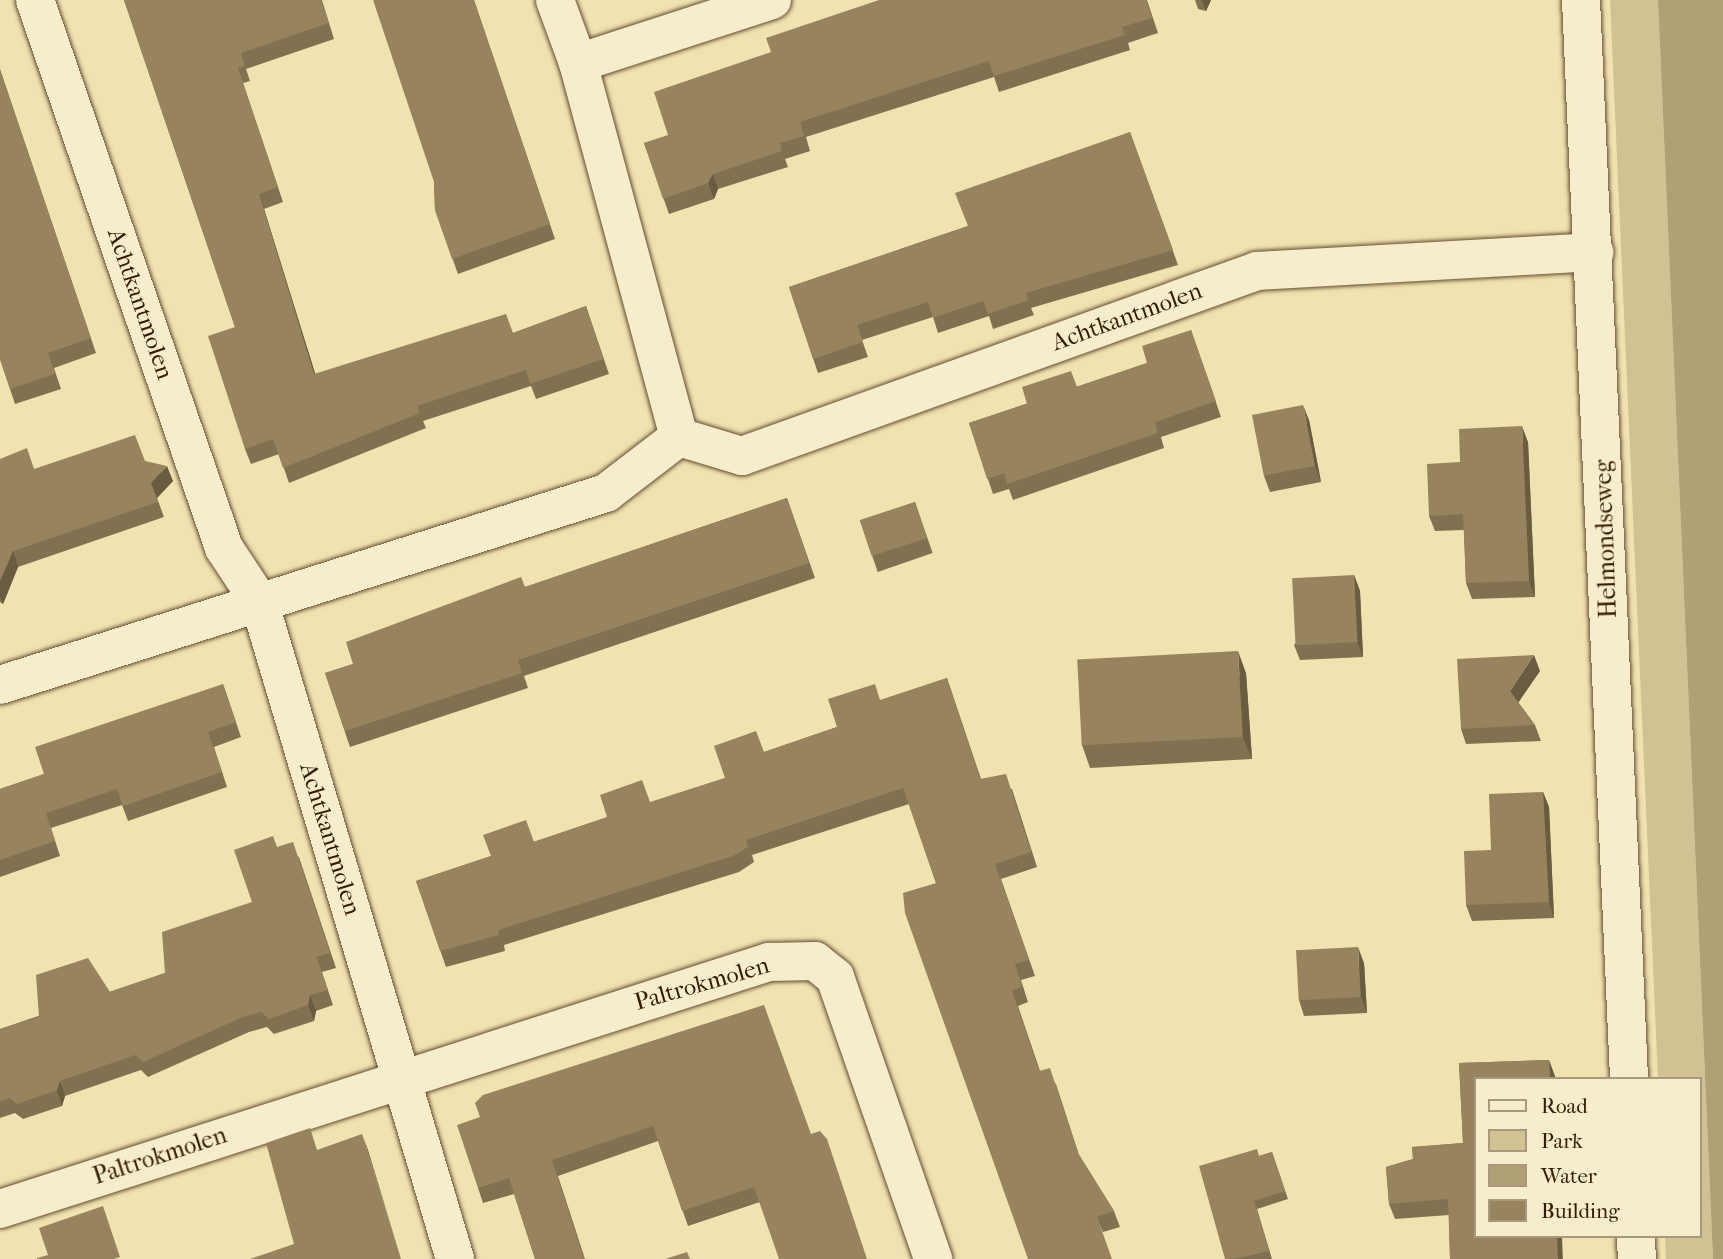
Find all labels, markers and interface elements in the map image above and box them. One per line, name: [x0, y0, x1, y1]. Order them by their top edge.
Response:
street label: Achtkantmolen: [101, 225, 179, 383]
street label: Achtkantmolen: [1048, 277, 1206, 357]
street label: Helmondseweg: [1589, 459, 1623, 619]
street label: Achtkantmolen: [293, 759, 367, 919]
street label: Paltrokmolen: [631, 951, 773, 1017]
legend: [1474, 1077, 1702, 1238]
text: Road: [1541, 1094, 1588, 1118]
street label: Paltrokmolen: [89, 1121, 231, 1191]
text: Park: [1541, 1129, 1583, 1153]
text: Water: [1541, 1164, 1597, 1188]
text: Building: [1541, 1199, 1619, 1223]

